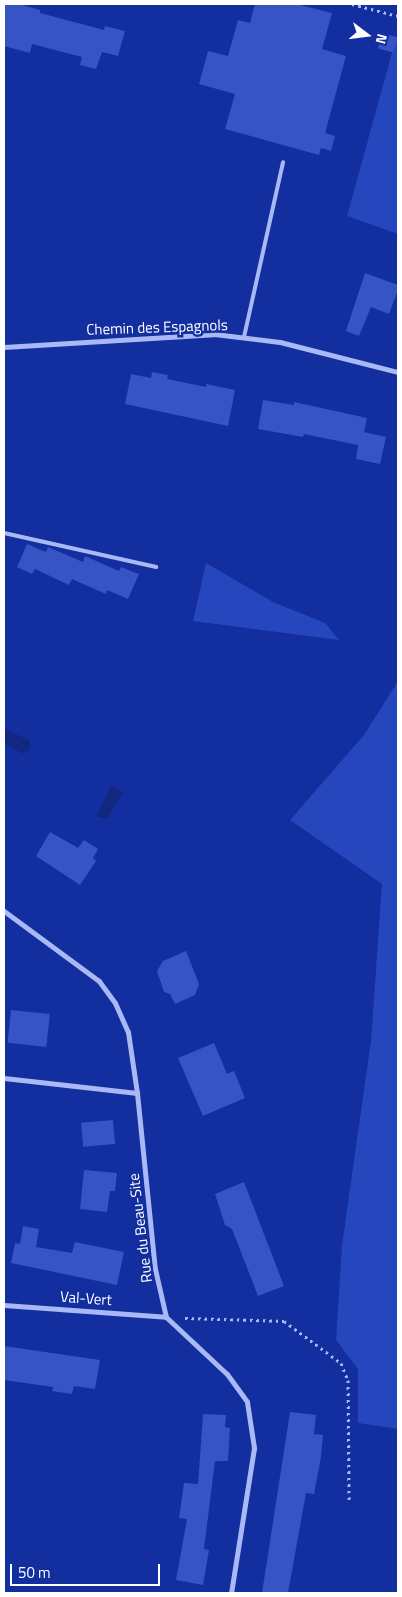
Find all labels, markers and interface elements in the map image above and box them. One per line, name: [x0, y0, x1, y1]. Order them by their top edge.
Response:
north arrow: [342, 10, 392, 60]
text: N: [371, 32, 393, 46]
street label: Chemin des Espagnols: [86, 316, 228, 338]
street label: Rue du Beau-Site: [124, 1172, 156, 1284]
street label: Val-Vert: [60, 1287, 112, 1309]
scale bar: [12, 1554, 162, 1586]
text: 50 m: [18, 1561, 51, 1584]

